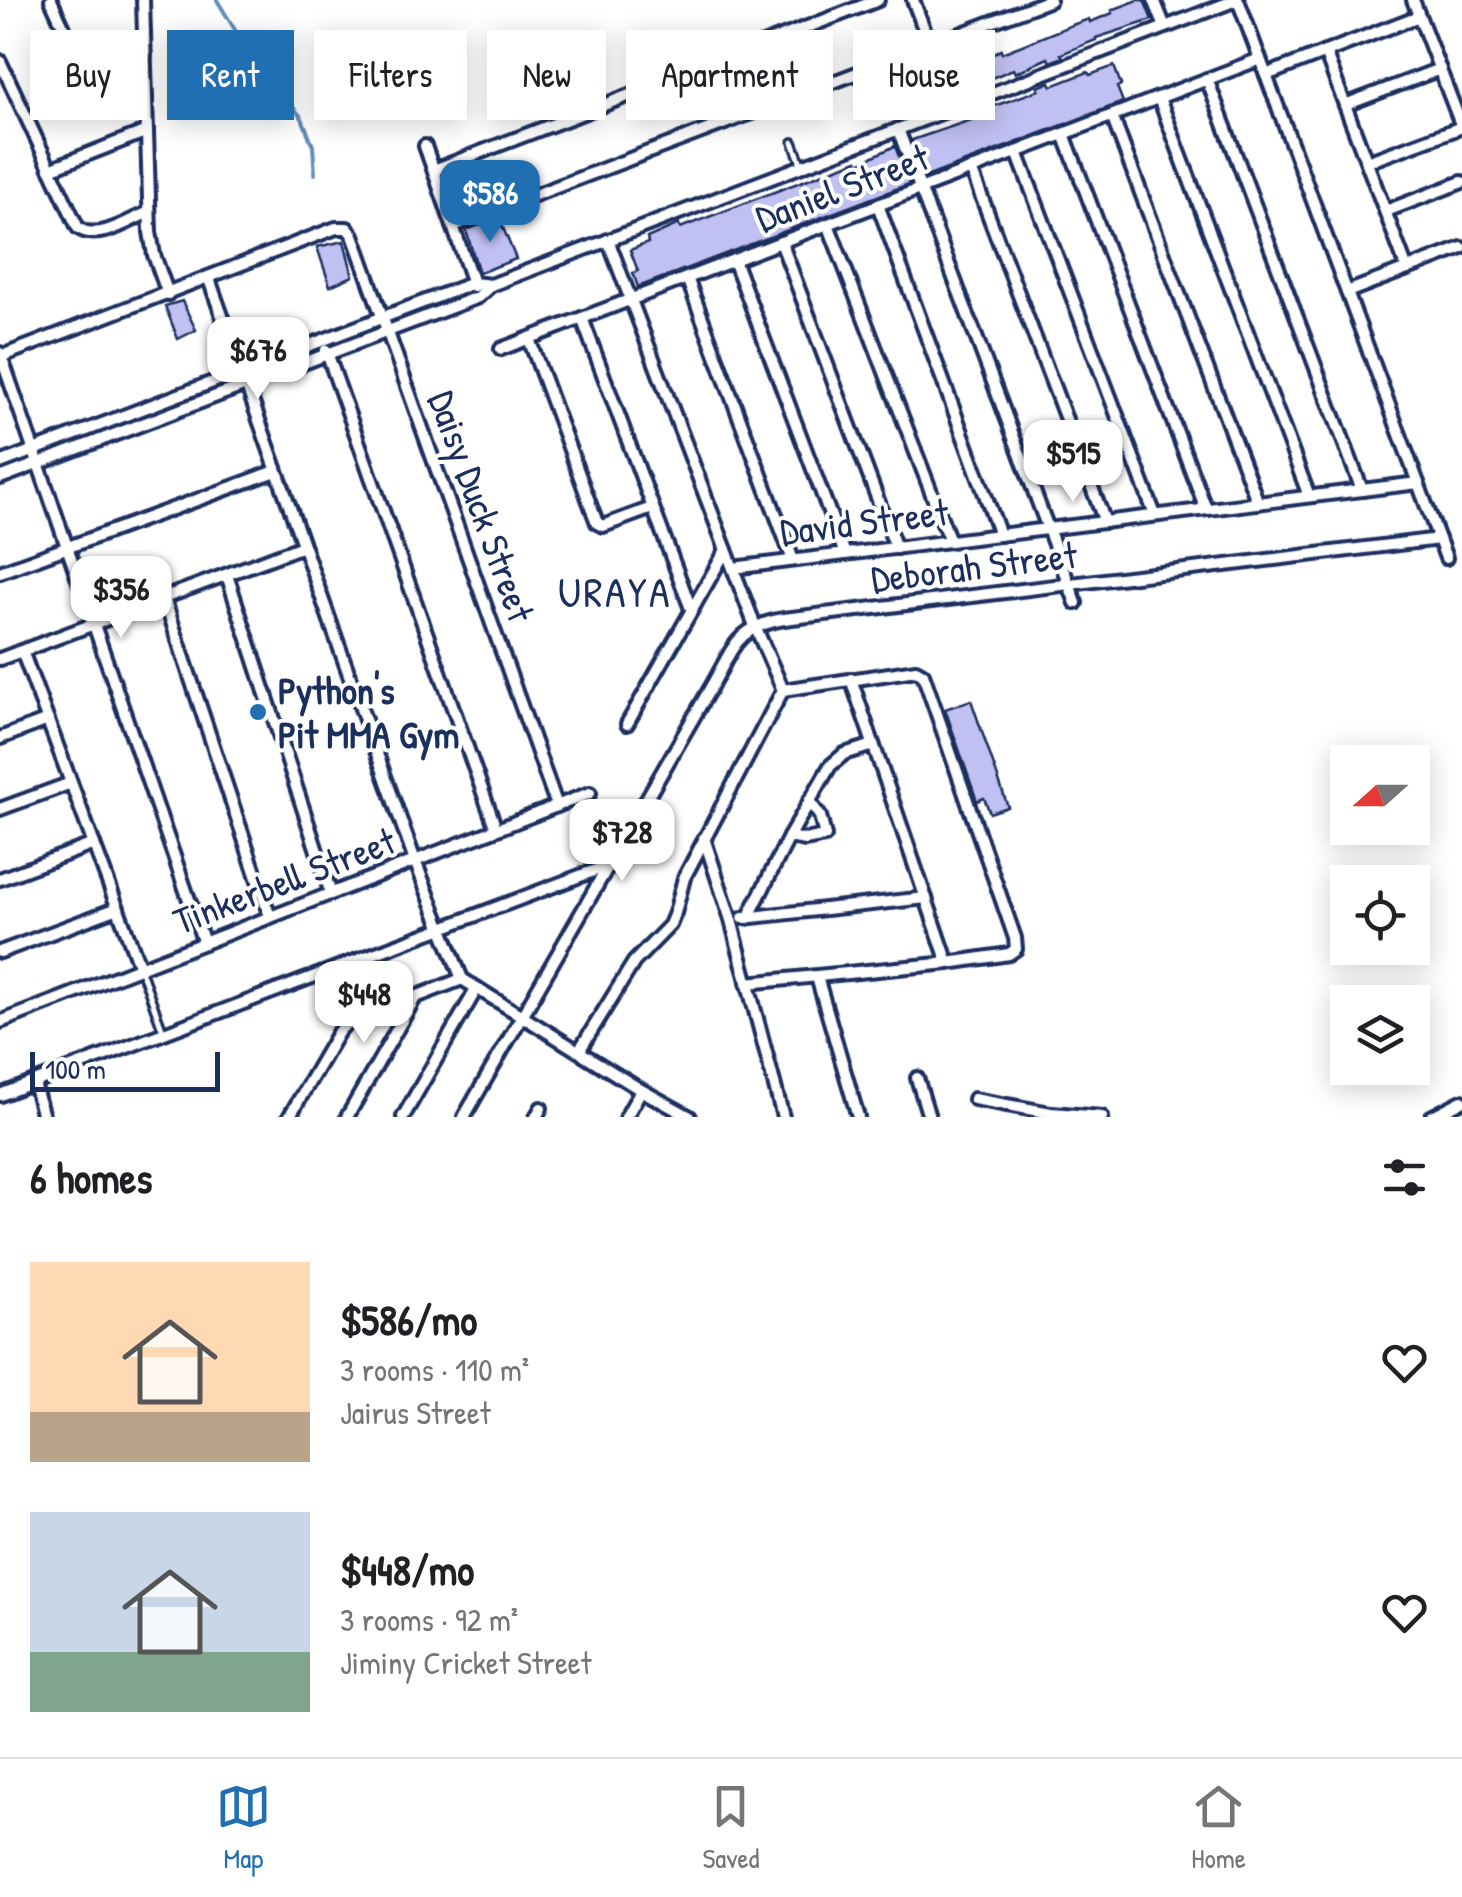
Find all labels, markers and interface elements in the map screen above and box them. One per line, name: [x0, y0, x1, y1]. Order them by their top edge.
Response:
chip: Buy: [30, 30, 147, 120]
chip: Rent: [167, 30, 294, 120]
chip: Filters: [314, 30, 467, 120]
chip: New: [487, 30, 606, 120]
chip: Apartment: [626, 30, 833, 120]
chip: House: [853, 30, 995, 120]
street label: Daniel Street: [748, 130, 937, 244]
pin: $586: [431, 160, 549, 245]
text: $586: [462, 171, 518, 214]
pin: $676: [199, 317, 317, 402]
text: $676: [229, 328, 287, 371]
street label: Daisy Duck Street: [416, 383, 548, 629]
pin: $515: [1014, 420, 1132, 505]
text: $515: [1046, 431, 1100, 474]
street label: David Street: [777, 485, 952, 557]
street label: Deborah Street: [868, 527, 1081, 604]
pin: $356: [62, 556, 180, 641]
district label: URAYA: [558, 563, 672, 620]
text: $356: [93, 567, 149, 610]
place label: Python's Pit MMA Gym: [278, 664, 459, 761]
marker: Python's Pit MMA Gym: [247, 701, 269, 723]
north arrow: [1330, 745, 1430, 845]
map controls: [1330, 745, 1430, 1085]
pin: $728: [563, 799, 681, 884]
text: $728: [592, 810, 652, 853]
street label: Tinkerbell Street: [166, 814, 403, 946]
button: locate: [1330, 865, 1430, 965]
pin: $448: [305, 961, 423, 1046]
text: $448: [337, 972, 391, 1015]
button: layers: [1330, 985, 1430, 1085]
scale bar: [30, 1047, 220, 1092]
text: 100 m: [45, 1050, 106, 1088]
text: 6 homes: [30, 1149, 152, 1206]
icon: filters: [1377, 1150, 1432, 1205]
text: $586/mo: [340, 1291, 477, 1348]
icon: home: [110, 1302, 230, 1422]
icon: heart: [1377, 1335, 1432, 1390]
text: 3 rooms · 110 m²: [340, 1348, 529, 1391]
text: Jairus Street: [340, 1391, 491, 1434]
text: $448/mo: [340, 1541, 474, 1598]
icon: home: [110, 1552, 230, 1672]
icon: heart: [1377, 1585, 1432, 1640]
text: 3 rooms · 92 m²: [340, 1598, 518, 1641]
text: Jiminy Cricket Street: [340, 1641, 592, 1684]
tab: Map: [216, 1779, 271, 1877]
tab: Saved: [702, 1779, 760, 1877]
tab: Home: [1191, 1779, 1246, 1877]

